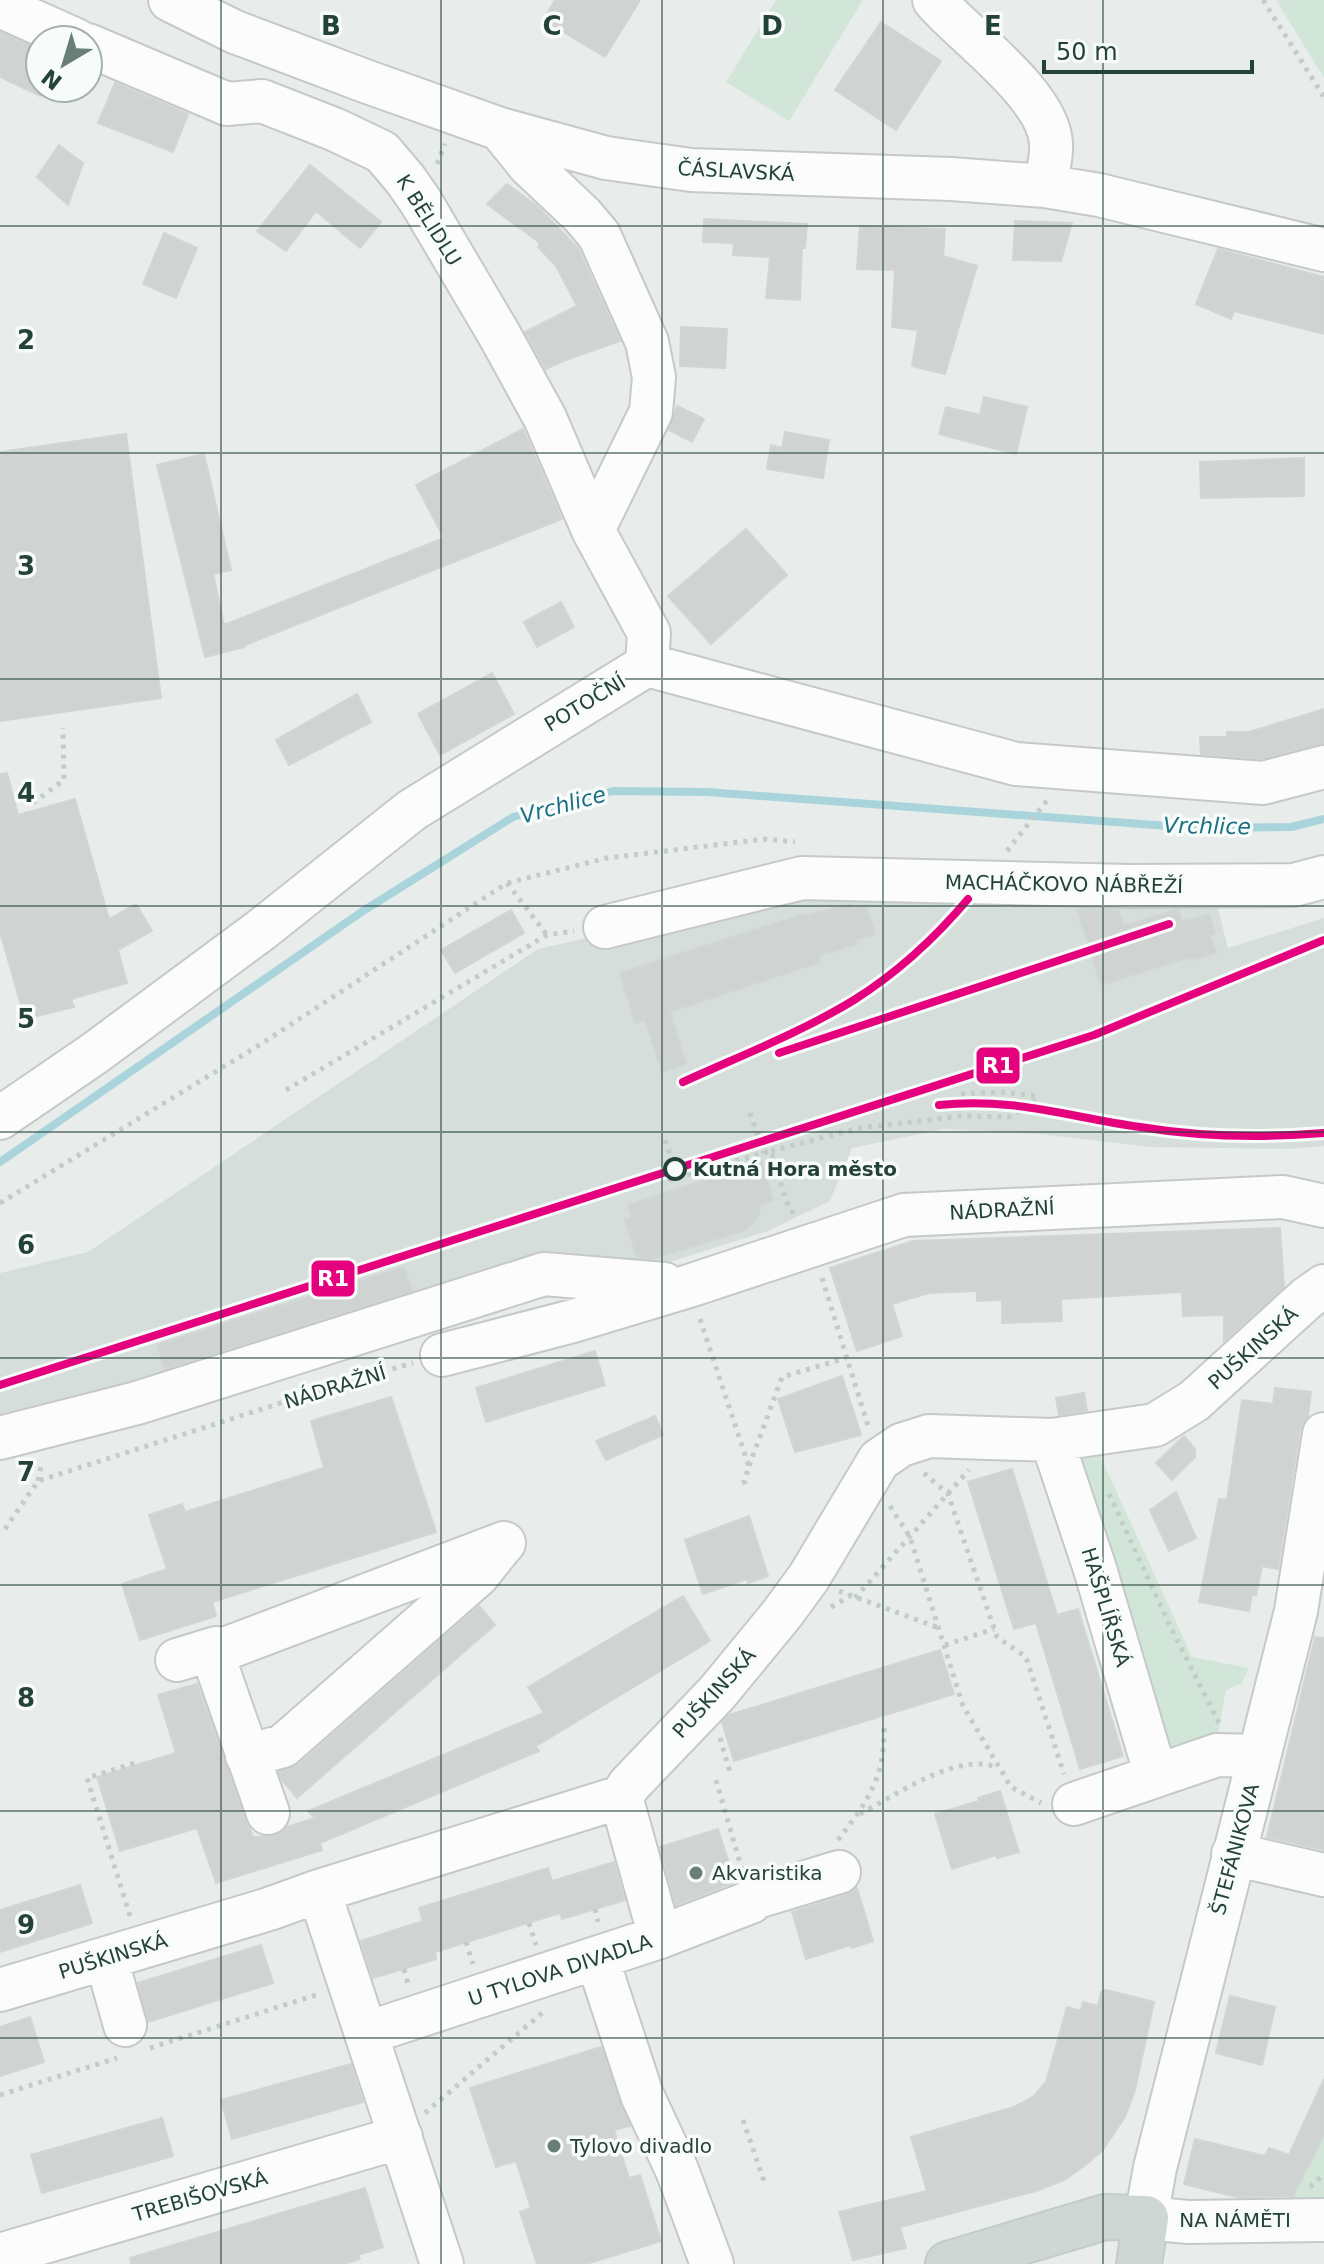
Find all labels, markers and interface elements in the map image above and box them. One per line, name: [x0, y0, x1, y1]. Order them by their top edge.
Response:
text: B: [321, 11, 341, 41]
text: C: [542, 11, 562, 41]
text: D: [761, 11, 783, 41]
text: E: [984, 11, 1002, 41]
north arrow: [24, 24, 104, 104]
scale bar: [1044, 24, 1252, 74]
text: 50 m: [1056, 38, 1118, 66]
text: N: [37, 64, 67, 95]
street label: ČÁSLAVSKÁ: [677, 156, 795, 186]
street label: K BĚLIDLU: [392, 170, 466, 270]
text: 2: [17, 325, 35, 355]
text: 3: [17, 551, 35, 581]
street label: POTOČNÍ: [540, 669, 630, 737]
text: 4: [17, 778, 35, 808]
water label: Vrchlice: [517, 782, 609, 828]
water label: Vrchlice: [1163, 813, 1251, 839]
street label: MACHÁČKOVO NÁBŘEŽÍ: [945, 870, 1183, 898]
text: 5: [17, 1004, 35, 1034]
line badge: R1: [975, 1046, 1021, 1085]
text: R1: [982, 1053, 1014, 1078]
place label: Kutná Hora město: [693, 1157, 897, 1181]
marker: Kutná Hora město: [664, 1158, 686, 1180]
street label: NÁDRAŽNÍ: [949, 1195, 1055, 1225]
text: 6: [17, 1230, 35, 1260]
line badge: R1: [310, 1259, 356, 1298]
text: R1: [317, 1266, 349, 1291]
street label: PUŠKINSKÁ: [1203, 1301, 1303, 1395]
street label: NÁDRAŽNÍ: [281, 1360, 389, 1414]
text: 7: [17, 1457, 35, 1487]
street label: HAŠPLÍŘSKÁ: [1076, 1544, 1136, 1670]
street label: PUŠKINSKÁ: [667, 1643, 761, 1743]
text: 8: [17, 1683, 35, 1713]
street label: ŠTEFÁNIKOVA: [1206, 1780, 1264, 1917]
place label: Akvaristika: [712, 1861, 822, 1885]
marker: Akvaristika: [687, 1864, 705, 1882]
text: 9: [17, 1910, 35, 1940]
street label: PUŠKINSKÁ: [56, 1928, 171, 1984]
street label: U TYLOVA DIVADLA: [465, 1929, 655, 2011]
place label: Tylovo divadlo: [569, 2134, 712, 2158]
marker: Tylovo divadlo: [545, 2137, 563, 2155]
street label: TREBIŠOVSKÁ: [129, 2165, 271, 2227]
street label: NA NÁMĚTI: [1179, 2208, 1291, 2232]

